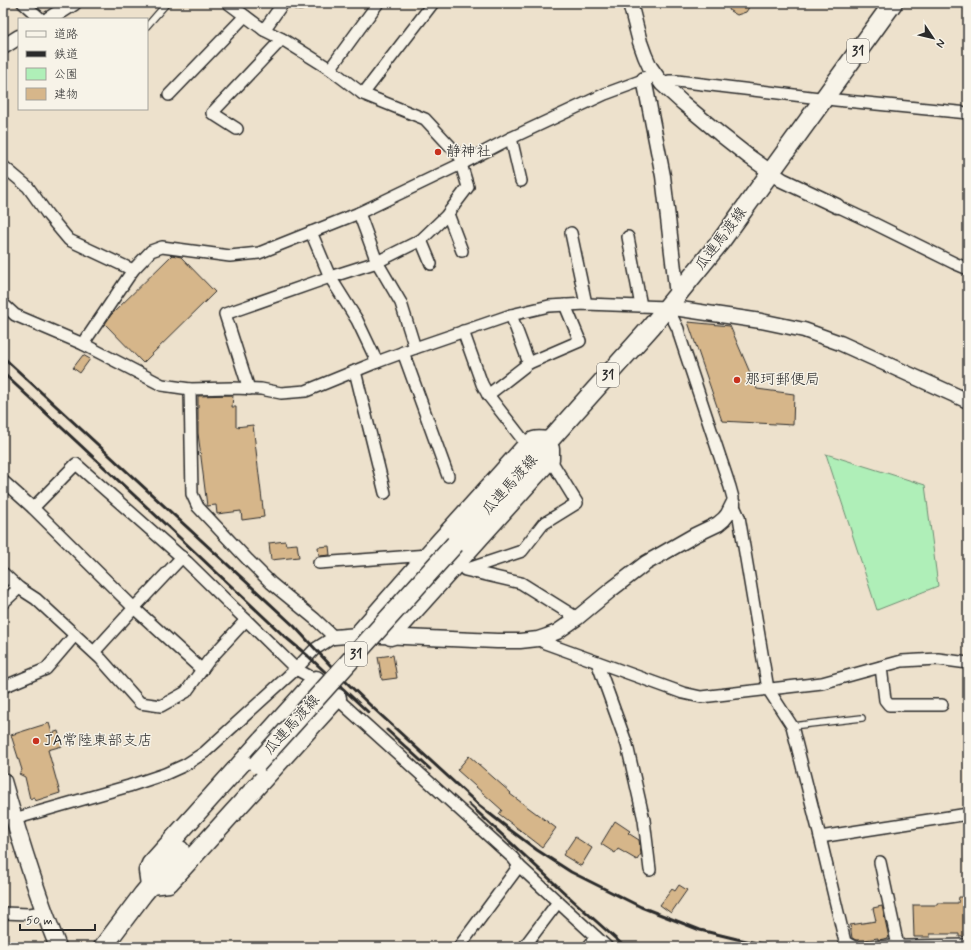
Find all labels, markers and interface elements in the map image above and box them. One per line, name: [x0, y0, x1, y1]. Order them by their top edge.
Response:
legend: [18, 18, 148, 110]
north arrow: [913, 18, 953, 58]
text: 道路: [54, 27, 78, 43]
text: N: [933, 36, 948, 50]
road number: 31: [847, 39, 869, 63]
text: 鉄道: [54, 47, 78, 63]
text: 公園: [54, 67, 78, 83]
text: 建物: [54, 87, 78, 103]
place label: 静神社: [446, 142, 491, 162]
marker: 静神社: [433, 147, 443, 157]
street label: 瓜連馬渡線: [690, 203, 752, 275]
road number: 31: [597, 363, 619, 387]
place label: 那珂郵便局: [745, 370, 820, 390]
marker: 那珂郵便局: [732, 375, 742, 385]
street label: 瓜連馬渡線: [477, 450, 543, 520]
road number: 31: [345, 642, 367, 666]
street label: 瓜連馬渡線: [259, 690, 325, 760]
place label: JA常陸東部支店: [44, 731, 153, 751]
marker: JA常陸東部支店: [31, 736, 41, 746]
scale bar: [20, 906, 95, 932]
text: 50 m: [26, 913, 53, 929]

